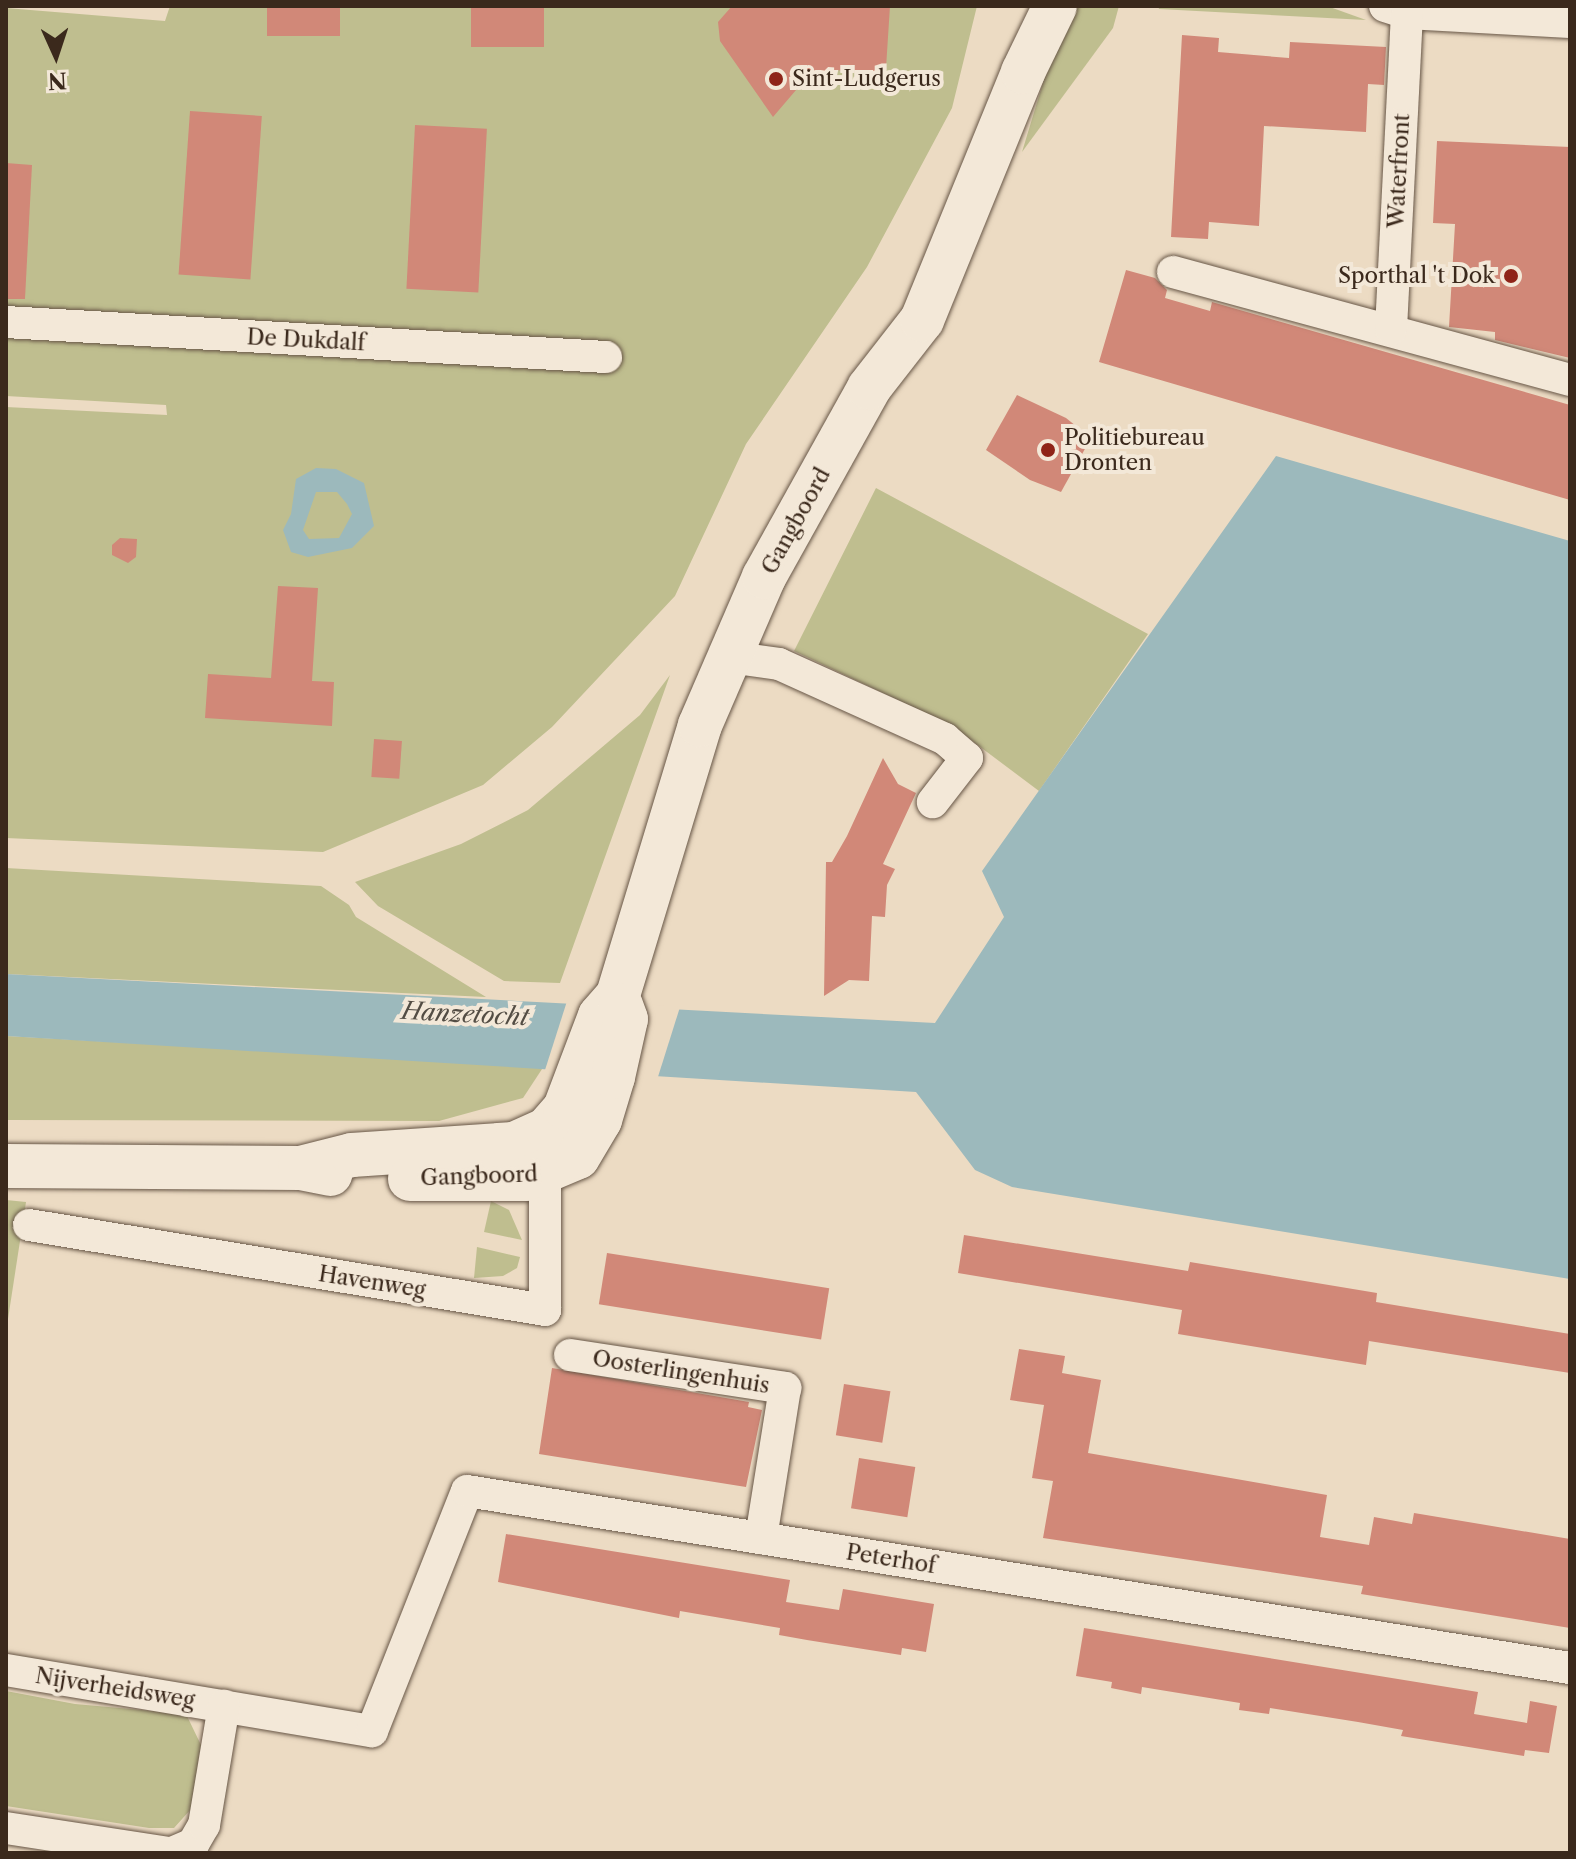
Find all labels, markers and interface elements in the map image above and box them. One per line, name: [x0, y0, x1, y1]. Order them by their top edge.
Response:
north arrow: [16, 16, 96, 96]
text: N: [47, 66, 68, 94]
place label: Sint-Ludgerus: [792, 66, 941, 92]
marker: Sint-Ludgerus: [767, 70, 785, 88]
street label: Waterfront: [1383, 113, 1415, 229]
place label: Sporthal 't Dok: [1338, 263, 1495, 289]
marker: Sporthal 't Dok: [1502, 267, 1520, 285]
street label: De Dukdalf: [246, 324, 366, 356]
place label: Politiebureau Dronten: [1064, 424, 1205, 476]
marker: Politiebureau Dronten: [1039, 441, 1057, 459]
street label: Gangboord: [756, 463, 836, 579]
water label: Hanzetocht: [401, 996, 529, 1032]
street label: Gangboord: [420, 1161, 538, 1191]
street label: Havenweg: [317, 1261, 427, 1303]
street label: Oosterlingenhuis: [591, 1345, 771, 1399]
street label: Peterhof: [844, 1539, 938, 1579]
street label: Nijverheidsweg: [33, 1662, 197, 1714]

